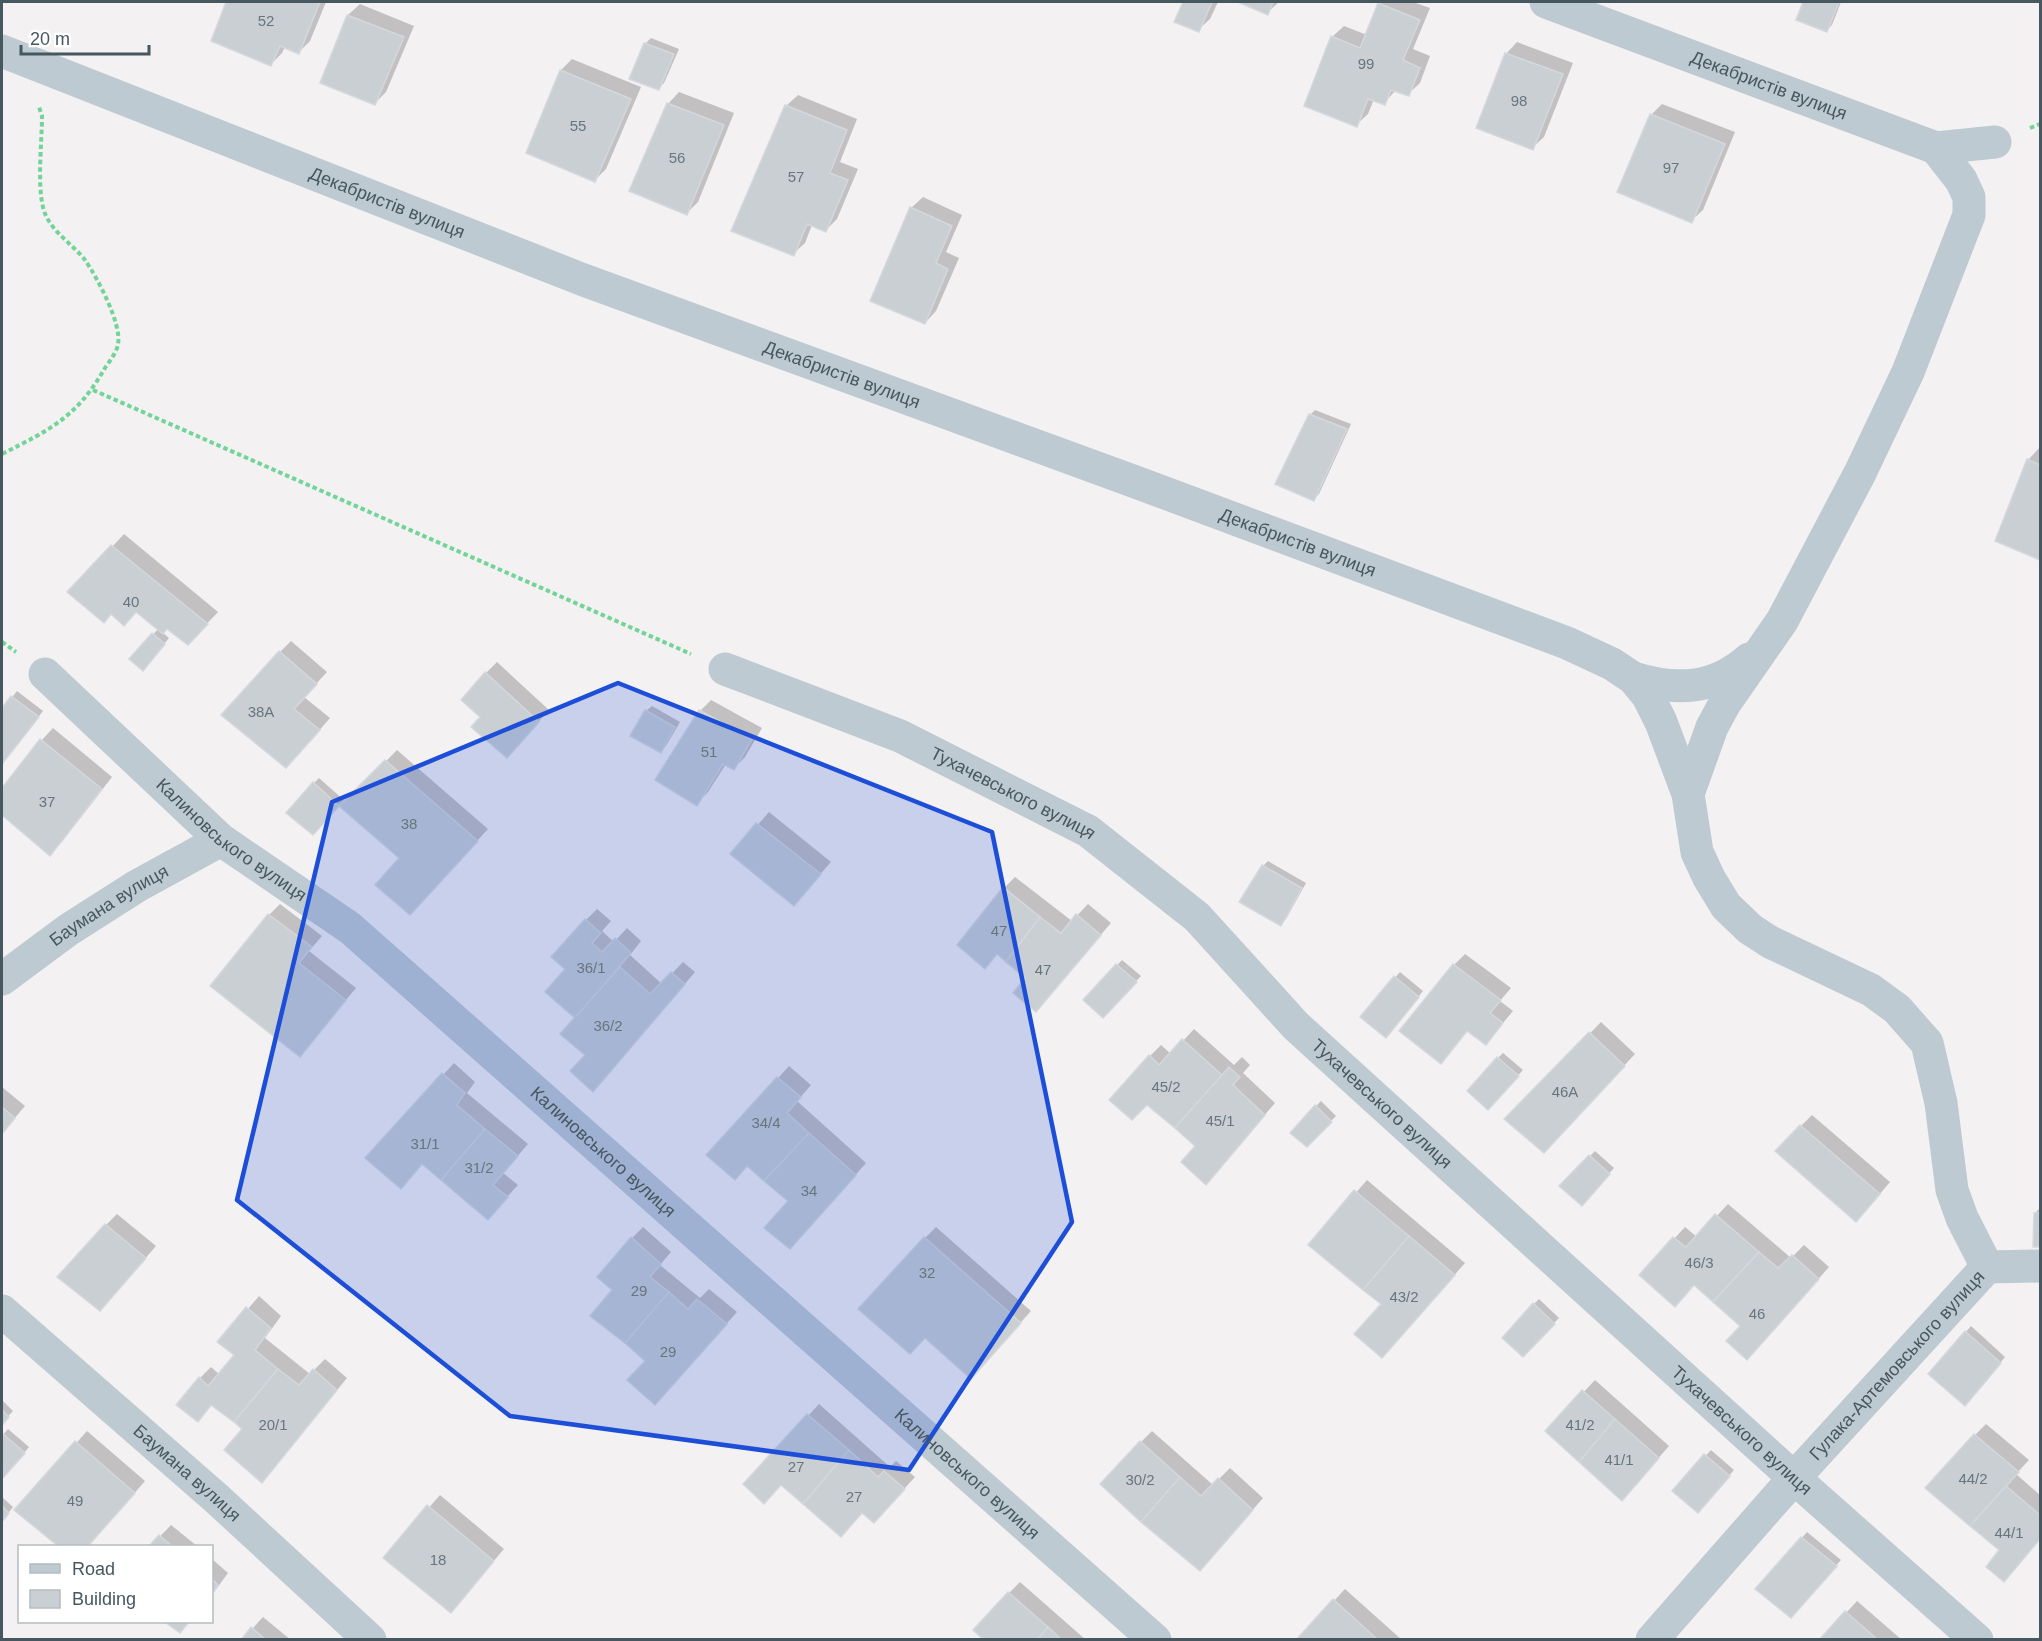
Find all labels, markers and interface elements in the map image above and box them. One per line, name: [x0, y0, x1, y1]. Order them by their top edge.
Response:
house number: 52: [258, 12, 274, 29]
scale bar: [21, 18, 148, 56]
text: 20 m: [30, 29, 70, 49]
street label: Декабристів вулиця: [1688, 47, 1850, 124]
house number: 99: [1358, 55, 1374, 72]
house number: 98: [1511, 92, 1527, 109]
house number: 55: [570, 117, 586, 134]
house number: 56: [669, 149, 685, 166]
house number: 97: [1663, 159, 1679, 176]
street label: Декабристів вулиця: [307, 163, 468, 242]
house number: 57: [788, 168, 804, 185]
street label: Декабристів вулиця: [761, 337, 923, 412]
street label: Декабристів вулиця: [1217, 504, 1379, 581]
house number: 40: [123, 593, 139, 610]
house number: 38А: [248, 703, 274, 720]
house number: 51: [701, 743, 717, 760]
street label: Тухачевського вулиця: [927, 743, 1100, 843]
street label: Калиновського вулиця: [152, 774, 310, 905]
house number: 37: [39, 793, 55, 810]
house number: 38: [401, 815, 417, 832]
street label: Баумана вулиця: [46, 861, 172, 950]
house number: 47: [991, 922, 1007, 939]
house number: 36/1: [576, 959, 606, 976]
house number: 47: [1035, 961, 1051, 978]
house number: 36/2: [593, 1017, 623, 1034]
street label: Тухачевського вулиця: [1308, 1035, 1456, 1173]
house number: 45/2: [1151, 1078, 1181, 1095]
street label: Калиновського вулиця: [527, 1083, 680, 1221]
house number: 46А: [1552, 1083, 1578, 1100]
house number: 45/1: [1205, 1112, 1235, 1129]
house number: 34/4: [751, 1114, 781, 1131]
house number: 31/1: [410, 1135, 440, 1152]
house number: 31/2: [464, 1159, 494, 1176]
house number: 34: [801, 1182, 817, 1199]
house number: 46/3: [1684, 1254, 1714, 1271]
house number: 32: [919, 1264, 935, 1281]
street label: Гулака-Артемовського вулиця: [1805, 1267, 1989, 1464]
house number: 29: [631, 1282, 647, 1299]
house number: 43/2: [1389, 1288, 1419, 1305]
house number: 46: [1749, 1305, 1765, 1322]
house number: 29: [660, 1343, 676, 1360]
street label: Тухачевського вулиця: [1667, 1362, 1816, 1499]
street label: Калиновського вулиця: [891, 1405, 1044, 1543]
house number: 20/1: [258, 1416, 288, 1433]
house number: 41/2: [1565, 1416, 1595, 1433]
street label: Баумана вулиця: [129, 1421, 245, 1526]
house number: 41/1: [1604, 1451, 1634, 1468]
house number: 27: [788, 1458, 804, 1475]
house number: 44/2: [1958, 1470, 1988, 1487]
house number: 30/2: [1125, 1471, 1155, 1488]
house number: 27: [846, 1488, 862, 1505]
house number: 49: [67, 1492, 83, 1509]
house number: 44/1: [1994, 1524, 2024, 1541]
legend: [18, 1545, 213, 1623]
house number: 18: [430, 1551, 446, 1568]
text: Road: [72, 1559, 115, 1579]
text: Building: [72, 1589, 136, 1609]

